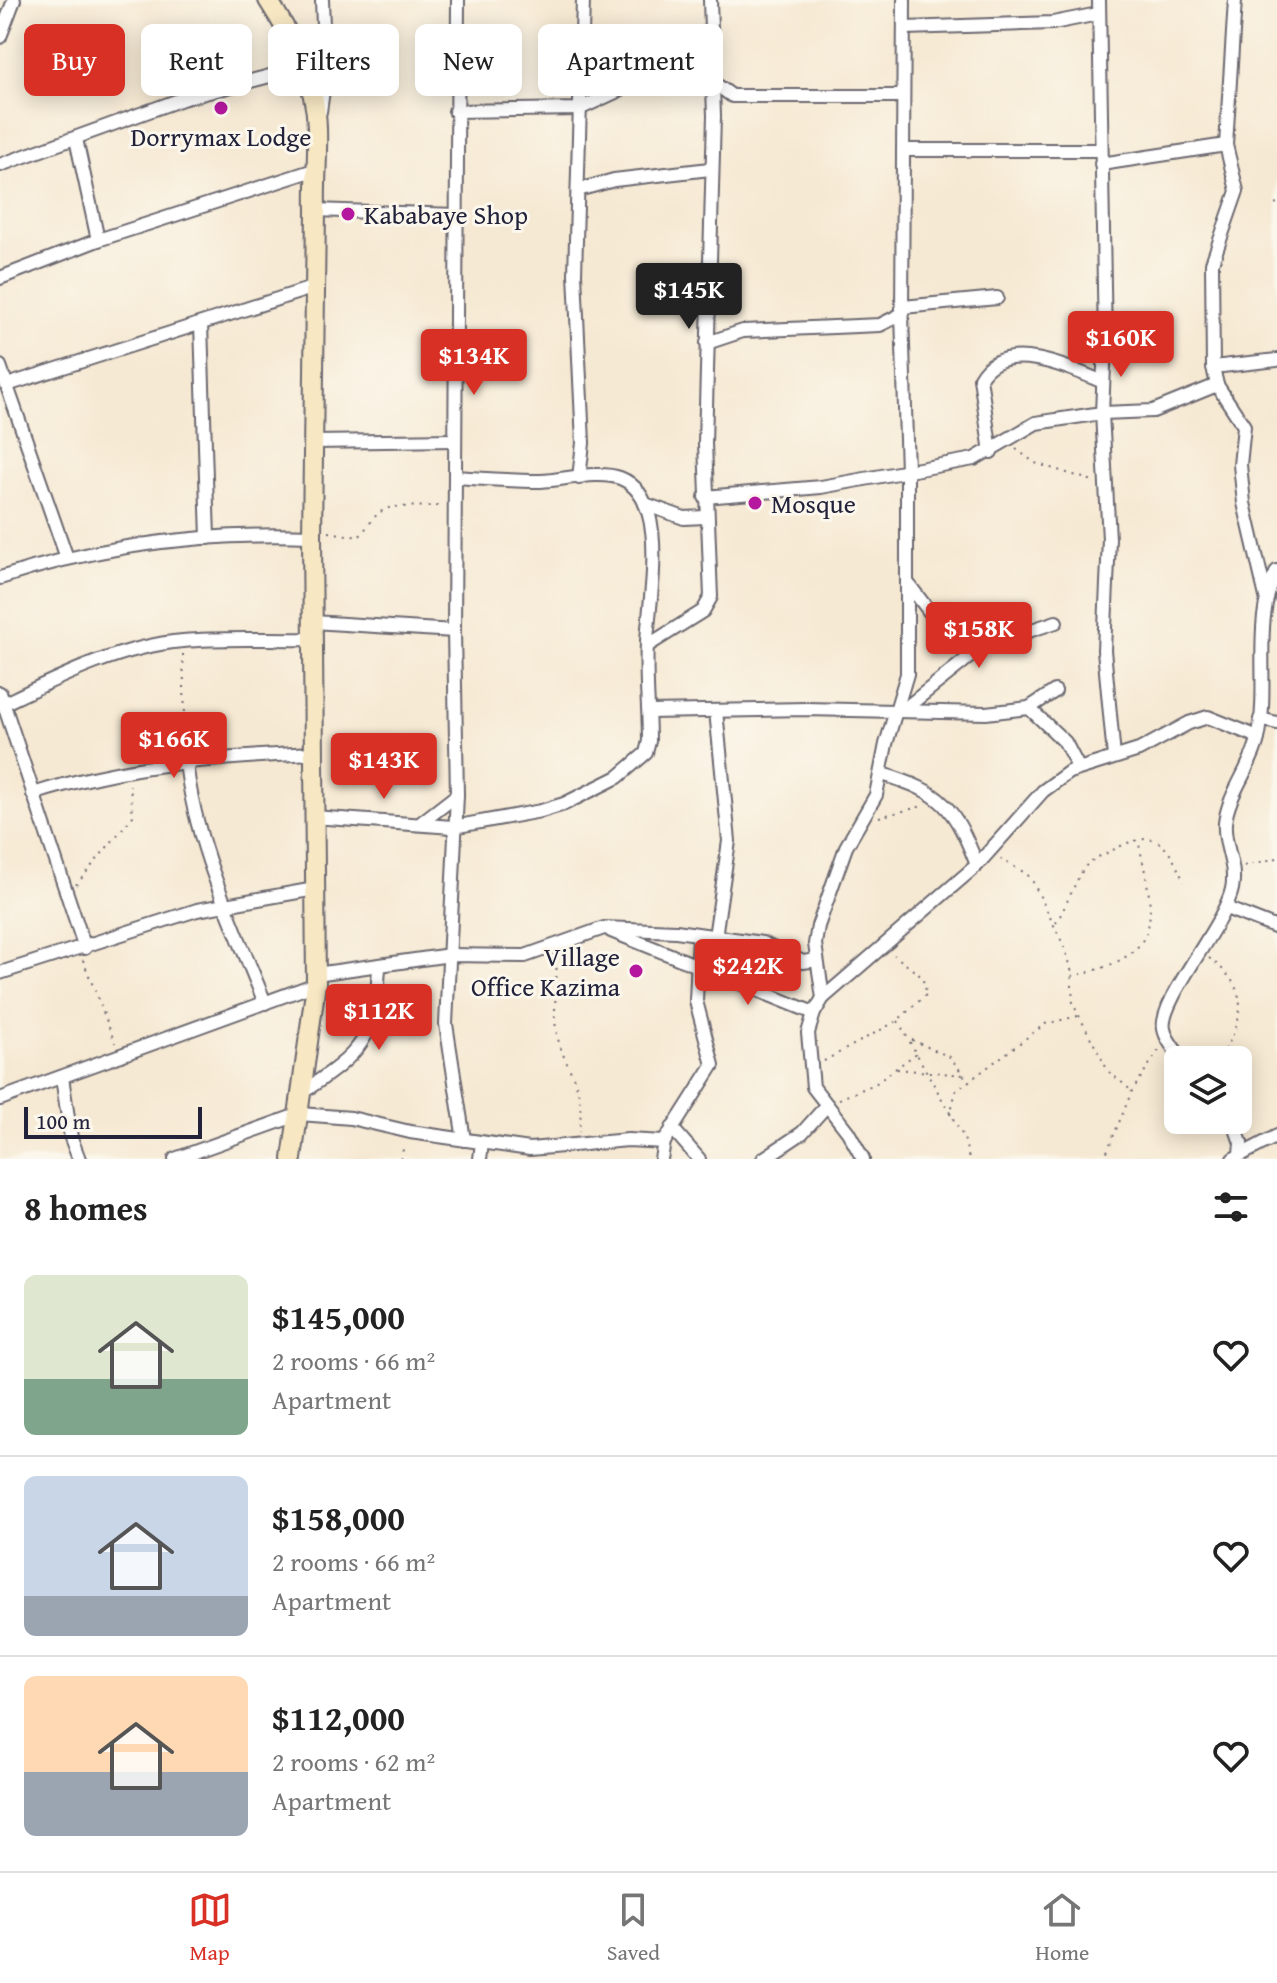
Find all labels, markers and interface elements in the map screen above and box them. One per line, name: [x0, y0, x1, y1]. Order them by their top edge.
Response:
chip: Buy: [24, 24, 125, 96]
chip: Rent: [141, 24, 252, 96]
chip: Filters: [268, 24, 399, 96]
chip: New: [415, 24, 522, 96]
chip: Apartment: [538, 24, 723, 96]
marker: Dorrymax Lodge: [212, 99, 230, 117]
place label: Dorrymax Lodge: [131, 117, 311, 156]
place label: Kababaye Shop: [364, 195, 528, 234]
marker: Kababaye Shop: [339, 205, 357, 223]
pin: $145K: [633, 263, 745, 331]
text: $145K: [654, 269, 724, 308]
pin: $160K: [1065, 311, 1177, 379]
text: $160K: [1086, 317, 1156, 356]
pin: $134K: [418, 329, 530, 397]
text: $134K: [439, 335, 509, 374]
place label: Mosque: [771, 484, 856, 523]
marker: Mosque: [746, 494, 764, 512]
pin: $158K: [923, 602, 1035, 670]
text: $158K: [944, 608, 1014, 647]
pin: $166K: [118, 712, 230, 780]
text: $166K: [139, 718, 209, 757]
pin: $143K: [328, 733, 440, 801]
text: $143K: [349, 739, 419, 778]
place label: Village Office Kazima: [471, 937, 621, 1006]
pin: $242K: [692, 939, 804, 1007]
text: $242K: [713, 945, 783, 984]
marker: Village Office Kazima: [627, 962, 645, 980]
pin: $112K: [323, 984, 435, 1052]
text: $112K: [344, 990, 414, 1029]
map controls: [1164, 1046, 1252, 1134]
button: layers: [1164, 1046, 1252, 1134]
scale bar: [24, 1103, 202, 1139]
text: 100 m: [36, 1105, 91, 1137]
text: 8 homes: [24, 1183, 148, 1232]
icon: filters: [1209, 1185, 1253, 1229]
text: $145,000: [272, 1292, 405, 1341]
icon: home: [88, 1307, 184, 1403]
icon: heart: [1209, 1333, 1253, 1377]
text: 2 rooms · 66 m²: [272, 1341, 435, 1380]
text: Apartment: [272, 1380, 391, 1419]
text: $158,000: [272, 1493, 405, 1542]
icon: home: [88, 1508, 184, 1604]
icon: heart: [1209, 1534, 1253, 1578]
text: 2 rooms · 66 m²: [272, 1542, 435, 1581]
text: Apartment: [272, 1581, 391, 1620]
text: $112,000: [272, 1693, 405, 1742]
icon: home: [88, 1708, 184, 1804]
icon: heart: [1209, 1734, 1253, 1778]
text: 2 rooms · 62 m²: [272, 1742, 435, 1781]
text: Apartment: [272, 1781, 391, 1820]
tab: Map: [188, 1888, 232, 1968]
tab: Saved: [607, 1888, 660, 1968]
tab: Home: [1035, 1888, 1089, 1968]

